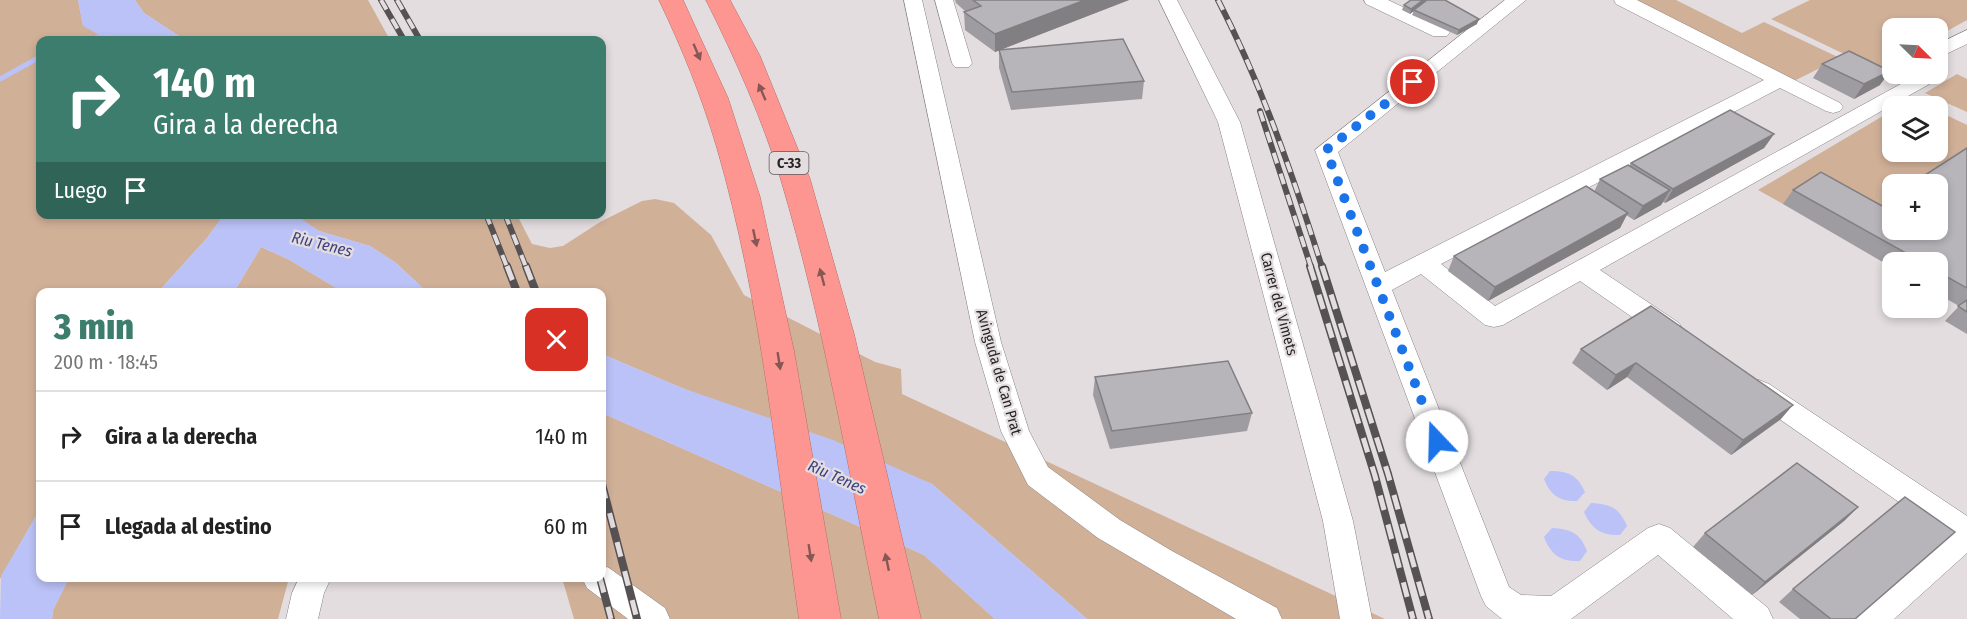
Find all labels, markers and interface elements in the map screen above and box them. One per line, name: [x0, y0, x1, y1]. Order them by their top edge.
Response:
north arrow: [1882, 18, 1948, 84]
map controls: [1882, 18, 1948, 318]
one-way arrow: [692, 44, 702, 62]
pin: [1387, 56, 1438, 107]
text: 140 m: [153, 58, 256, 108]
icon: right: [54, 60, 132, 138]
icon: arrive: [1396, 65, 1429, 98]
one-way arrow: [757, 82, 767, 100]
button: layers: [1882, 96, 1948, 162]
text: Gira a la derecha: [153, 109, 338, 141]
road number: C-33: [770, 152, 808, 174]
icon: arrive: [119, 174, 152, 207]
button: +: [1882, 174, 1948, 240]
text: Luego: [54, 177, 107, 204]
water label: Riu Tenes: [290, 227, 354, 261]
one-way arrow: [751, 229, 761, 247]
street label: Carrer del Vimets: [1257, 251, 1301, 357]
button: −: [1882, 252, 1948, 318]
one-way arrow: [817, 268, 826, 286]
text: 3 min: [54, 305, 134, 349]
street label: Avinguda de Can Prat: [972, 307, 1026, 437]
button: close: [525, 308, 588, 371]
text: 200 m · 18:45: [54, 350, 158, 374]
one-way arrow: [774, 351, 783, 370]
position arrow: [1405, 409, 1469, 473]
icon: right: [54, 420, 87, 453]
text: Gira a la derecha: [105, 423, 257, 450]
text: 140 m: [535, 423, 588, 450]
water label: Riu Tenes: [805, 456, 869, 498]
icon: arrive: [54, 510, 87, 543]
text: Llegada al destino: [105, 513, 272, 540]
text: 60 m: [544, 513, 588, 540]
one-way arrow: [806, 544, 815, 563]
one-way arrow: [882, 553, 892, 571]

